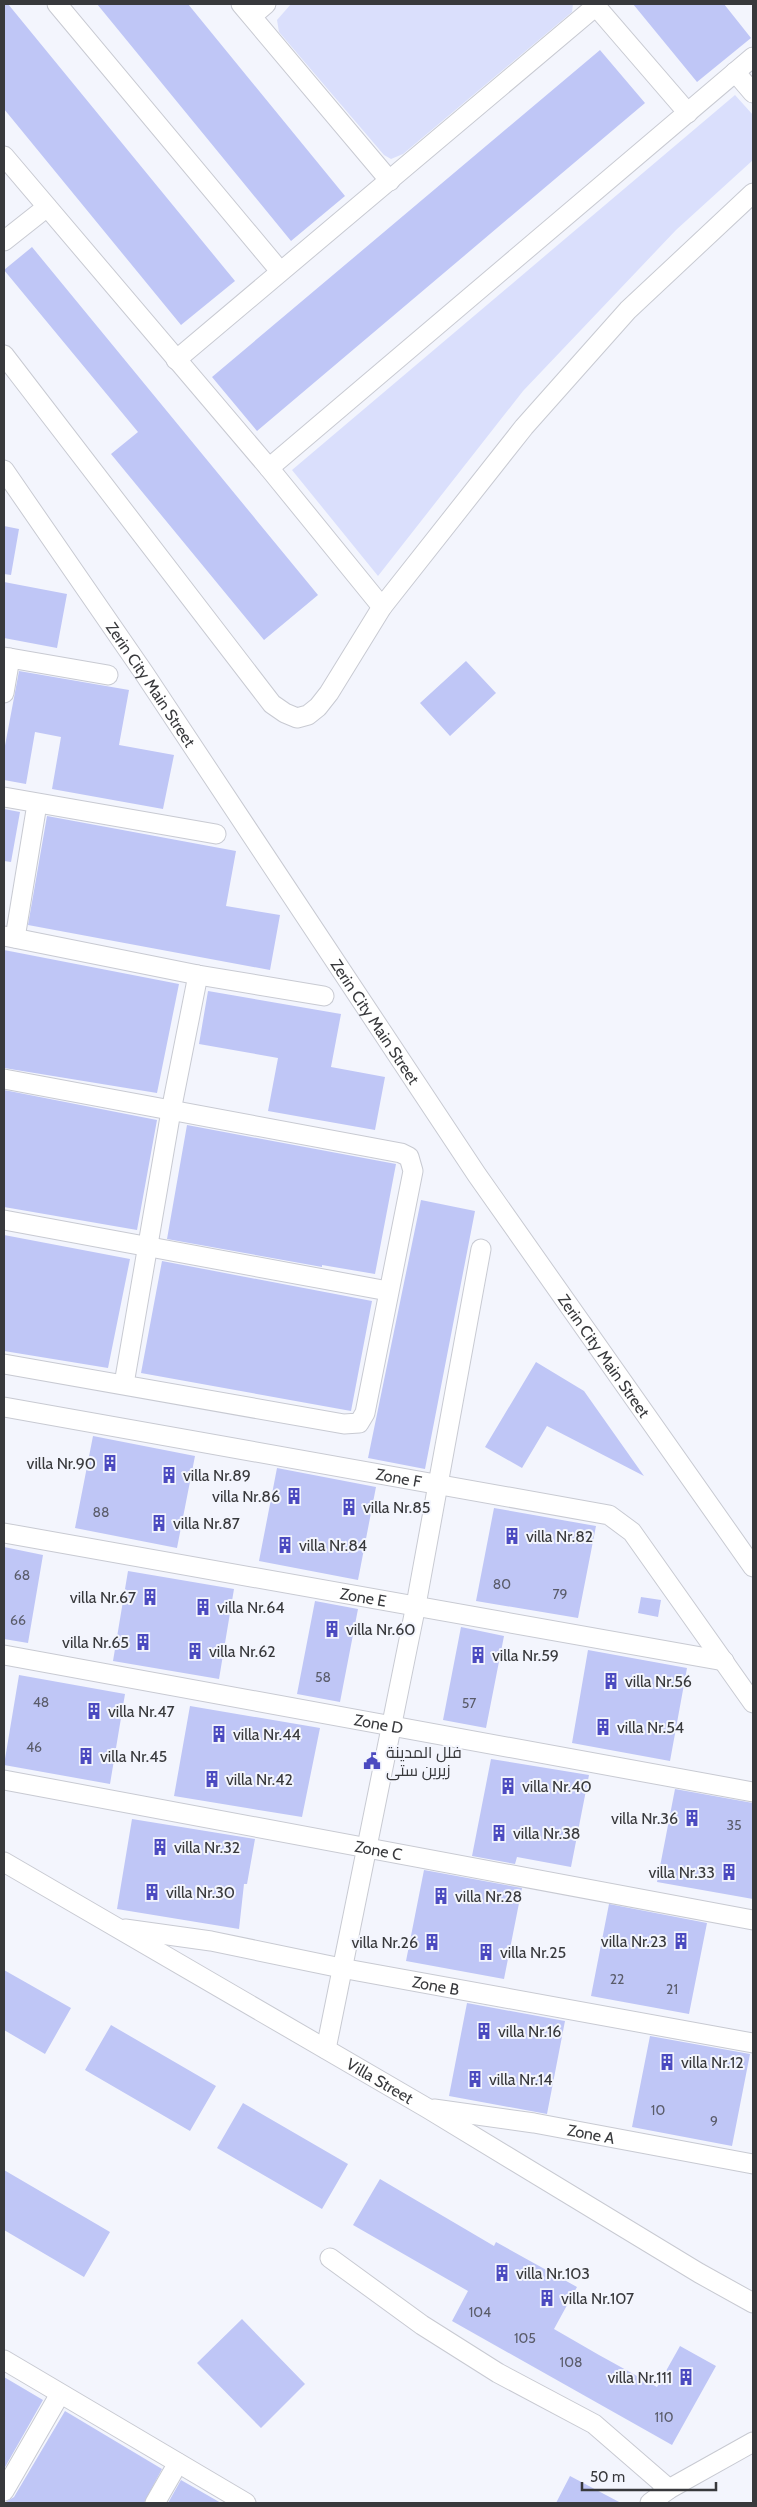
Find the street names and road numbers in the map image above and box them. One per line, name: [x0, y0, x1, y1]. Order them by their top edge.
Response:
street label: Zerin City Main Street: [102, 619, 200, 751]
street label: Zerin City Main Street: [327, 956, 424, 1089]
street label: Zerin City Main Street: [554, 1291, 654, 1422]
street label: Zone F: [374, 1465, 424, 1491]
street label: Zone E: [339, 1584, 388, 1611]
street label: Zone D: [353, 1710, 405, 1738]
street label: Zone C: [353, 1837, 404, 1864]
street label: Zone B: [411, 1972, 461, 1999]
street label: Villa Street: [343, 2054, 417, 2108]
street label: Zone A: [566, 2120, 616, 2148]

